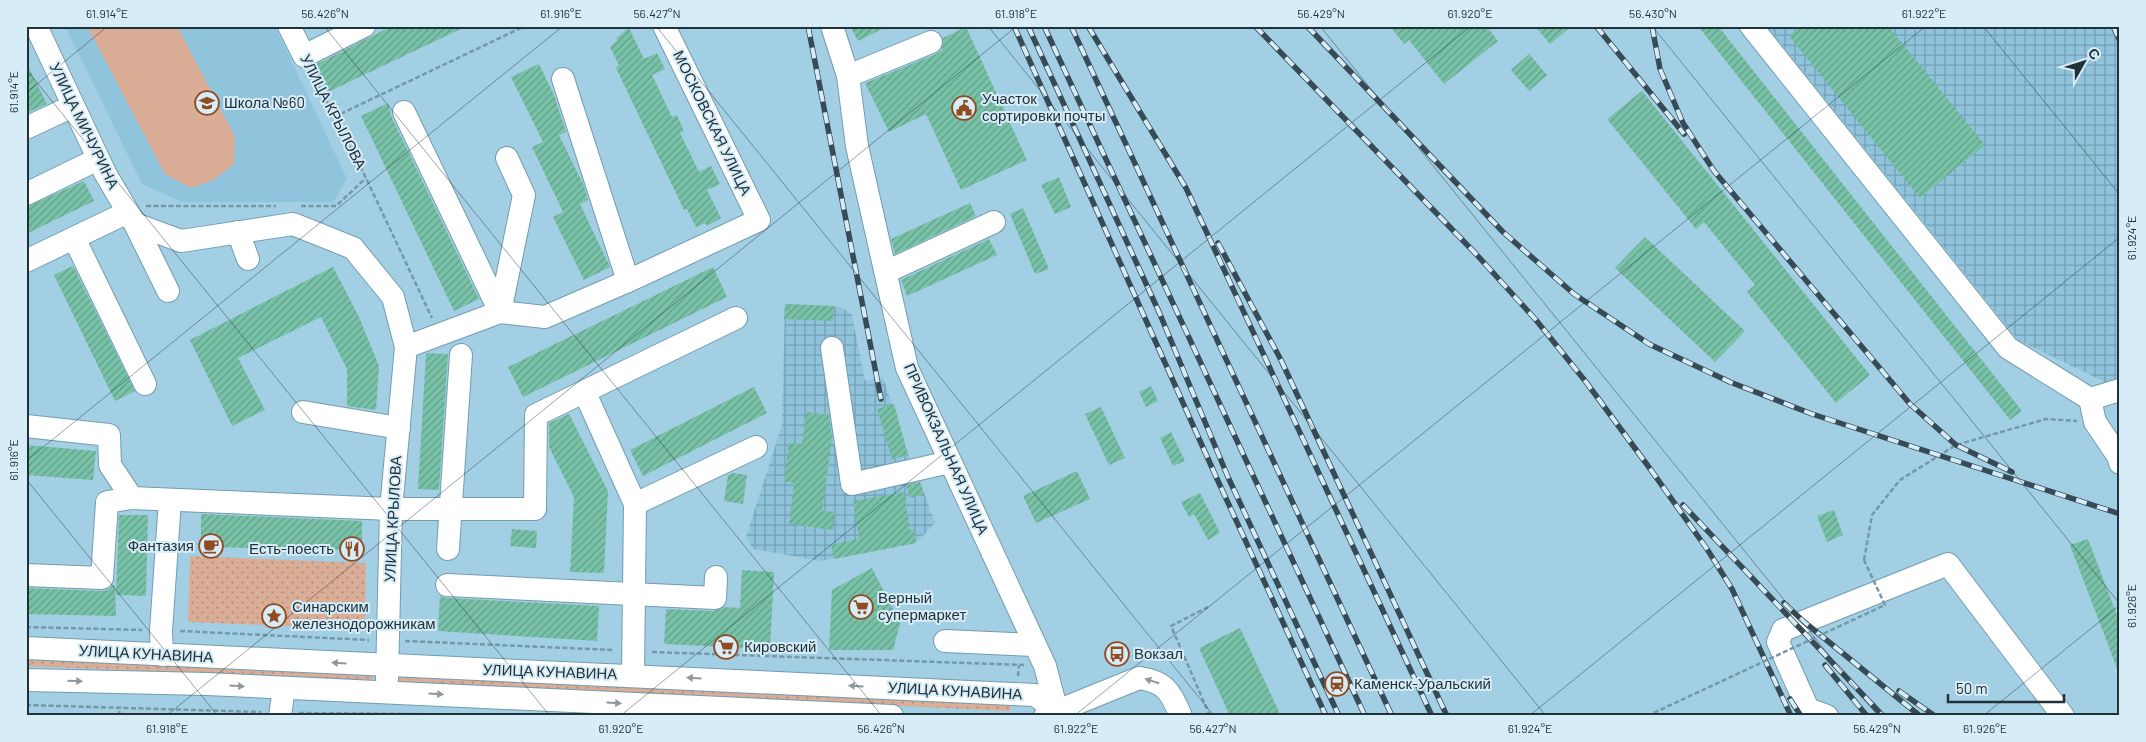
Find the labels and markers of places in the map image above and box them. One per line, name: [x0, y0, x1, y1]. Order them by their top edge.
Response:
place label: Участок сортировки почты: [982, 89, 1105, 124]
school or university icon: Школа №60: [194, 90, 220, 116]
place label: Школа №60: [224, 93, 305, 111]
public building icon: Участок сортировки почты: [951, 95, 977, 121]
cafe icon: Фантазия: [198, 533, 224, 559]
place label: Фантазия: [128, 536, 194, 554]
restaurant icon: Есть-поесть: [339, 536, 365, 562]
place label: Есть-поесть: [249, 539, 334, 557]
place label: Верный супермаркет: [878, 588, 966, 623]
supermarket icon: Верный супермаркет: [848, 594, 874, 620]
place label: Синарским железнодорожникам: [292, 597, 436, 632]
place icon: Синарским железнодорожникам: [261, 603, 287, 629]
supermarket icon: Кировский: [713, 634, 739, 660]
place label: Кировский: [744, 637, 816, 655]
bus stop icon: Вокзал: [1104, 641, 1130, 667]
place label: Вокзал: [1134, 644, 1183, 662]
station icon: Каменск-Уральский: [1324, 671, 1350, 697]
place label: Каменск-Уральский: [1354, 674, 1491, 692]

